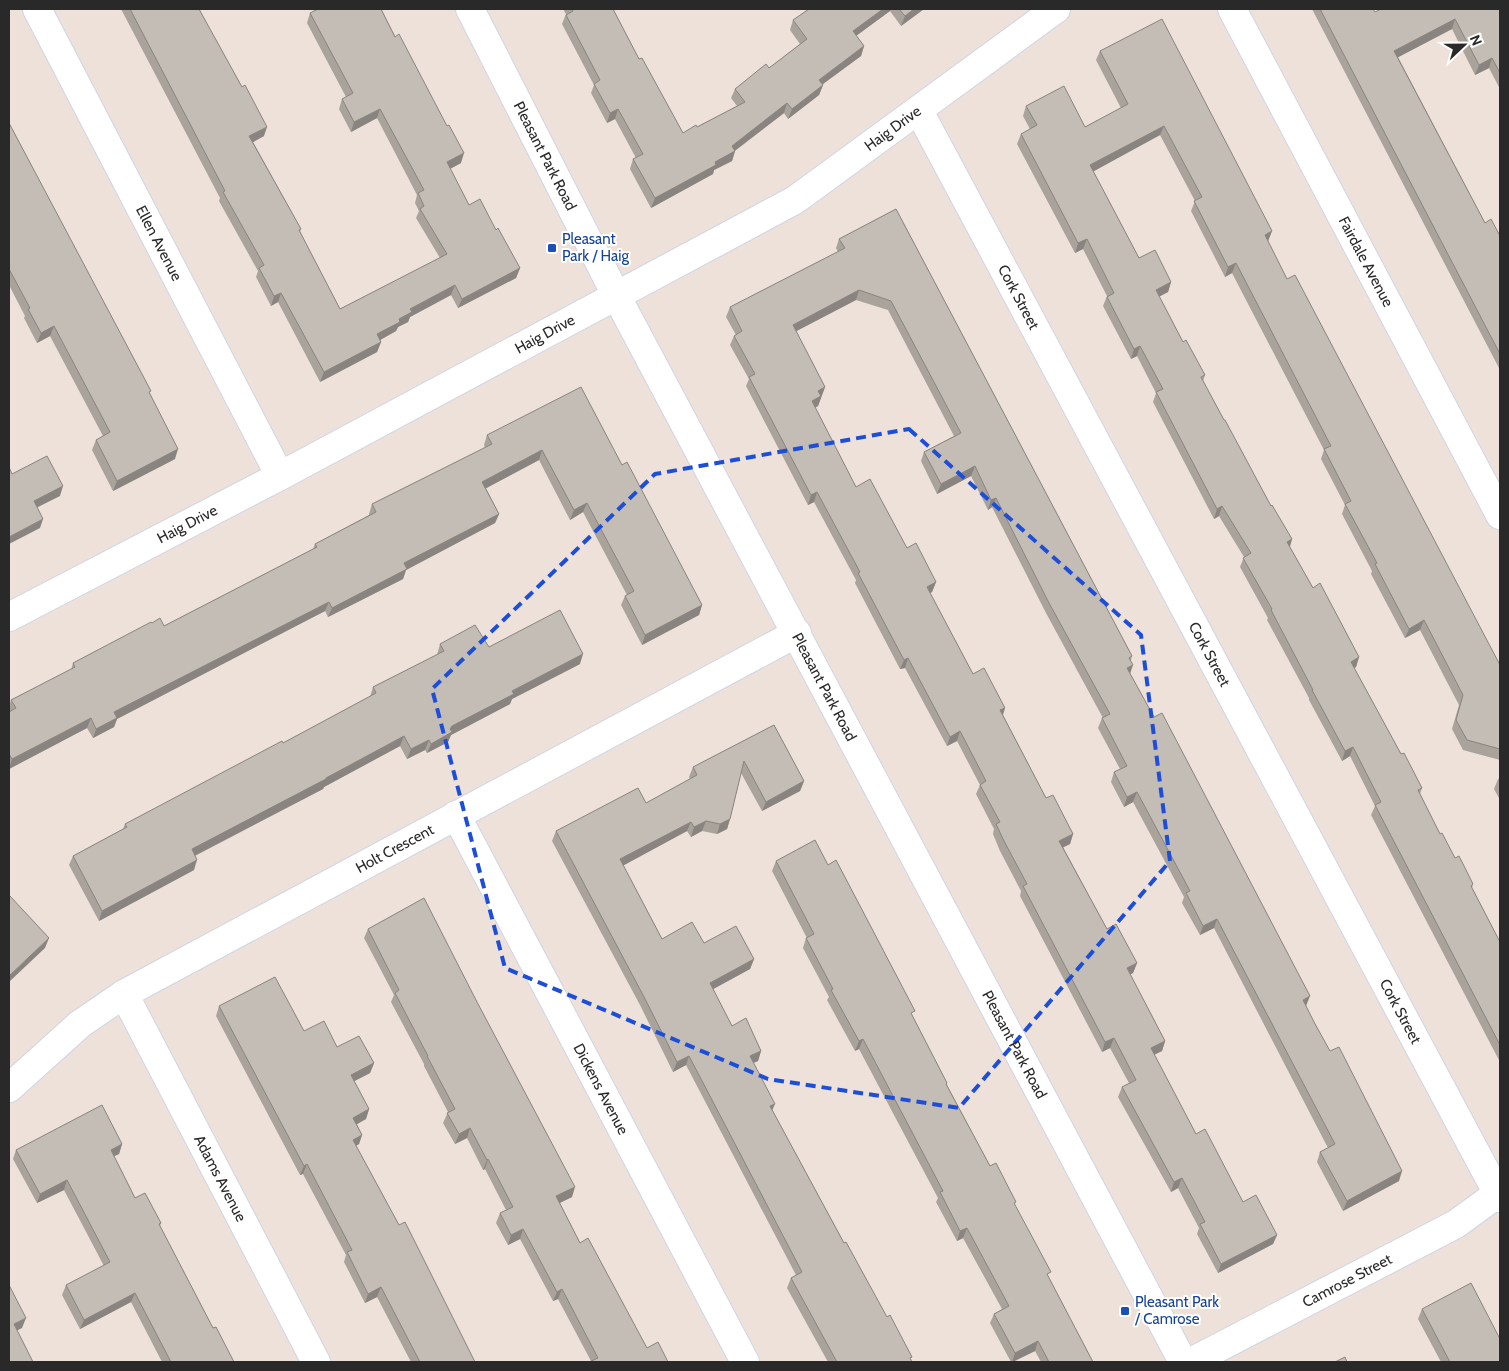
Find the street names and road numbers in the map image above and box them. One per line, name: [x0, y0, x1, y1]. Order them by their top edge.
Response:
street label: Pleasant Park Road: [510, 98, 580, 213]
street label: Haig Drive: [861, 102, 925, 155]
street label: Ellen Avenue: [132, 202, 186, 284]
street label: Fairdale Avenue: [1335, 214, 1397, 310]
street label: Cork Street: [994, 262, 1043, 333]
street label: Haig Drive: [512, 311, 578, 357]
street label: Haig Drive: [154, 501, 221, 547]
street label: Cork Street: [1185, 619, 1234, 690]
street label: Pleasant Park Road: [788, 630, 860, 744]
street label: Holt Crescent: [353, 821, 437, 877]
street label: Cork Street: [1376, 976, 1425, 1047]
street label: Pleasant Park Road: [978, 987, 1050, 1102]
street label: Dickens Avenue: [569, 1040, 632, 1138]
street label: Adams Avenue: [190, 1132, 250, 1225]
street label: Camrose Street: [1299, 1250, 1395, 1311]

